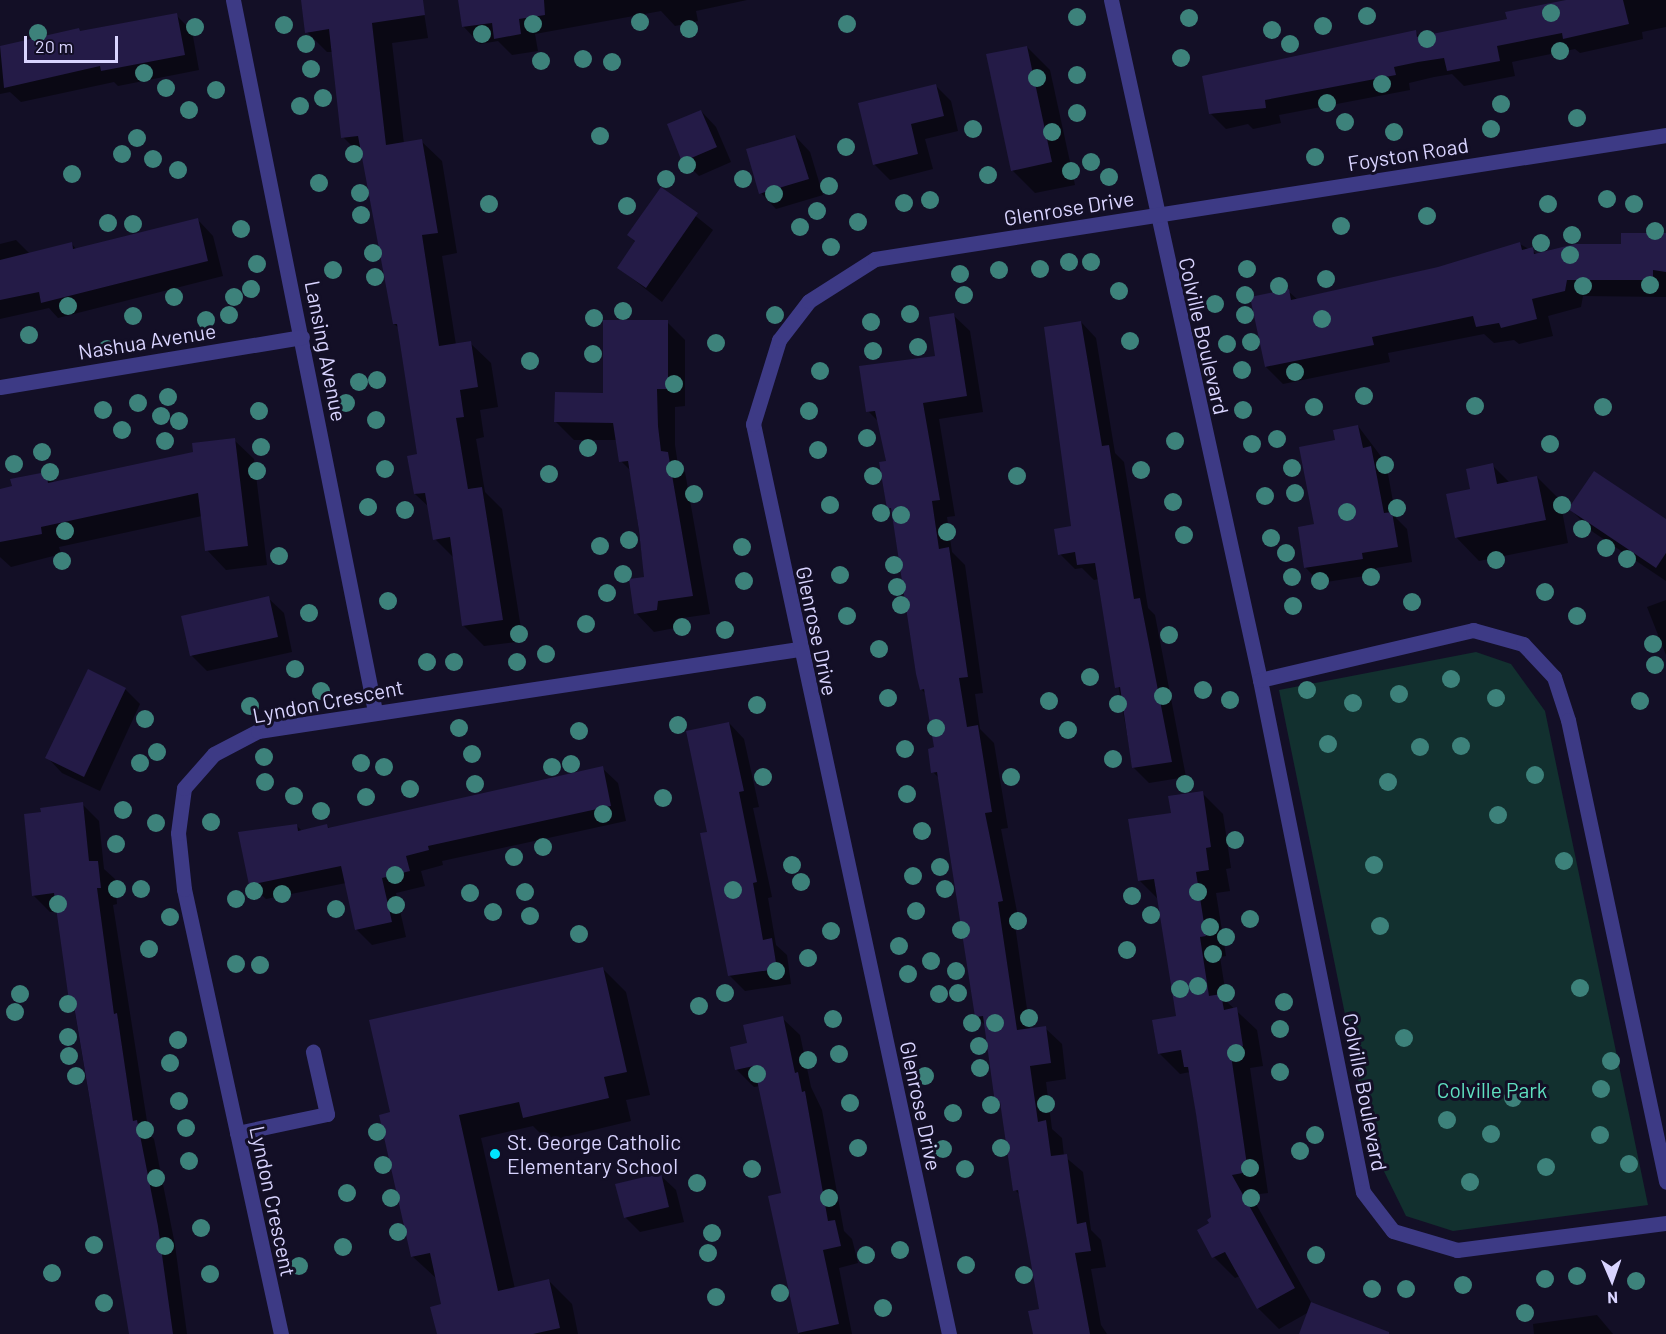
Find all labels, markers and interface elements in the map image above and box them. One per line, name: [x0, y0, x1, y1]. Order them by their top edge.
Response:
scale bar: [27, 24, 122, 62]
text: 20 m: [35, 35, 73, 57]
street label: Foyston Road: [1346, 132, 1470, 176]
street label: Glenrose Drive: [1002, 185, 1136, 231]
street label: Colville Boulevard: [1174, 255, 1234, 417]
street label: Lansing Avenue: [300, 278, 352, 424]
street label: Nashua Avenue: [76, 318, 218, 364]
street label: Glenrose Drive: [791, 564, 843, 698]
street label: Lyndon Crescent: [250, 674, 406, 728]
street label: Colville Boulevard: [1337, 1011, 1393, 1173]
street label: Glenrose Drive: [895, 1039, 947, 1173]
park label: Colville Park: [1437, 1077, 1547, 1103]
street label: Lyndon Crescent: [245, 1123, 301, 1279]
place label: St. George Catholic Elementary School: [507, 1129, 681, 1179]
marker: St. George Catholic Elementary School: [488, 1147, 502, 1161]
north arrow: [1582, 1250, 1642, 1310]
text: N: [1607, 1289, 1618, 1308]

